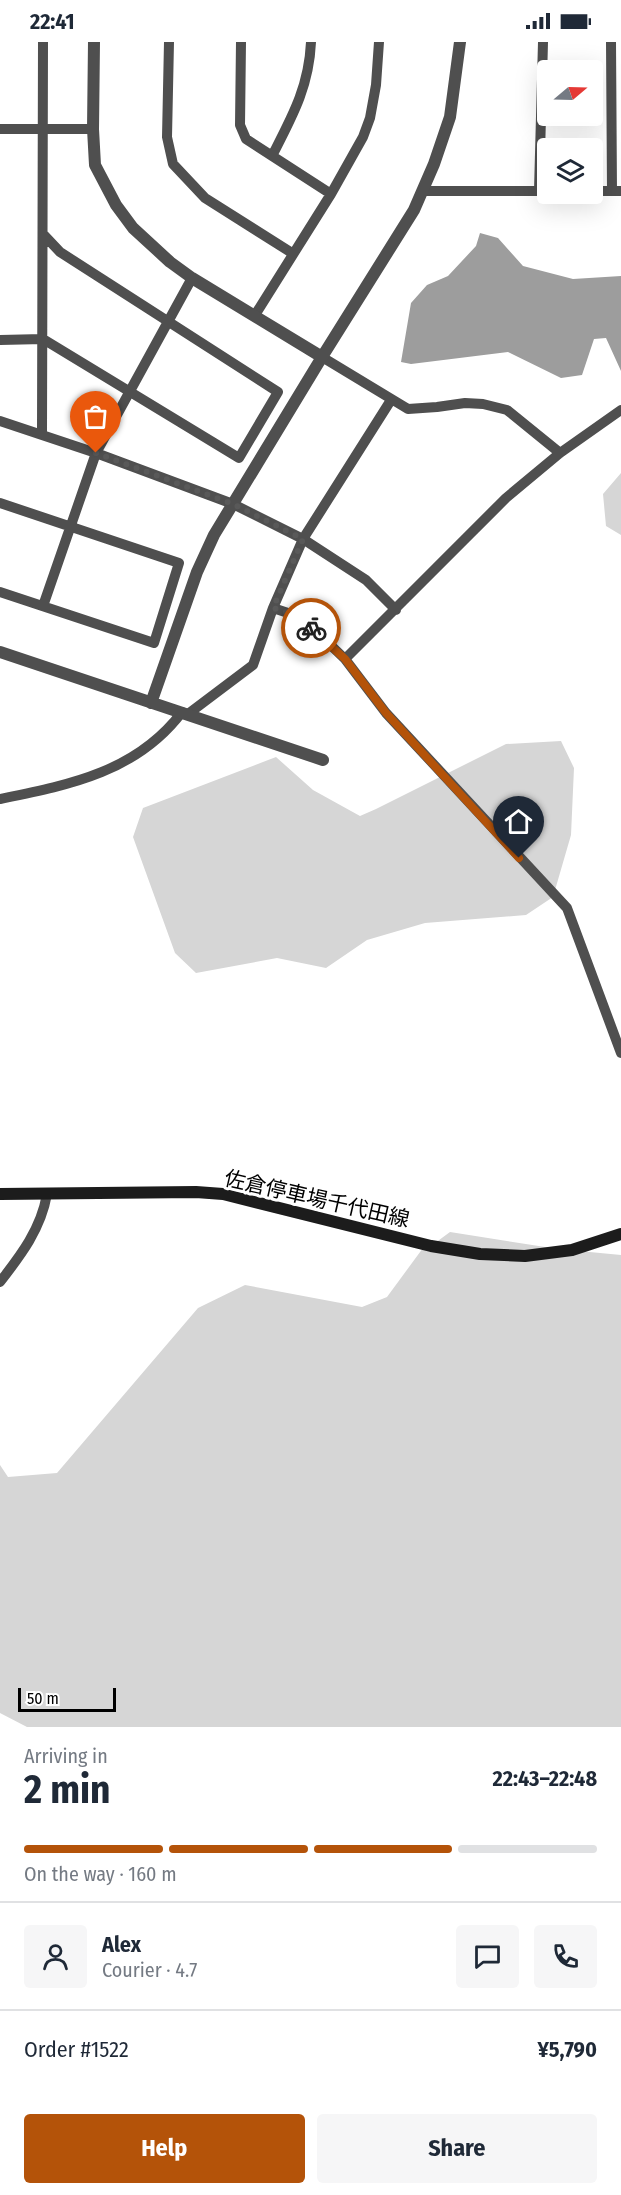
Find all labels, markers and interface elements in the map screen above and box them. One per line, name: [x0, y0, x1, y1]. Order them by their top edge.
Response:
text: 22:41: [30, 8, 74, 35]
north arrow: [537, 60, 603, 126]
map controls: [537, 60, 603, 204]
button: layers: [537, 138, 603, 204]
pin: [70, 391, 121, 453]
icon: bag: [79, 400, 112, 433]
courier: [281, 598, 341, 658]
icon: bike: [295, 612, 328, 645]
pin: [493, 796, 544, 858]
icon: home: [502, 805, 535, 838]
street label: 佐倉停車場千代田線: [222, 1165, 412, 1233]
scale bar: [18, 1685, 116, 1712]
text: 50 m: [27, 1689, 59, 1708]
text: Arriving in: [24, 1744, 108, 1768]
text: 22:43–22:48: [493, 1765, 597, 1792]
text: 2 min: [24, 1767, 110, 1813]
text: On the way · 160 m: [24, 1862, 177, 1886]
button: person: [24, 1925, 87, 1988]
button: chat: [456, 1925, 519, 1988]
button: phone: [534, 1925, 597, 1988]
text: Alex: [102, 1931, 141, 1958]
text: Courier · 4.7: [102, 1958, 197, 1982]
text: Order #1522: [24, 2036, 129, 2063]
text: ¥5,790: [537, 2036, 597, 2063]
button: Help: [24, 2114, 305, 2183]
button: Share: [317, 2114, 597, 2183]

